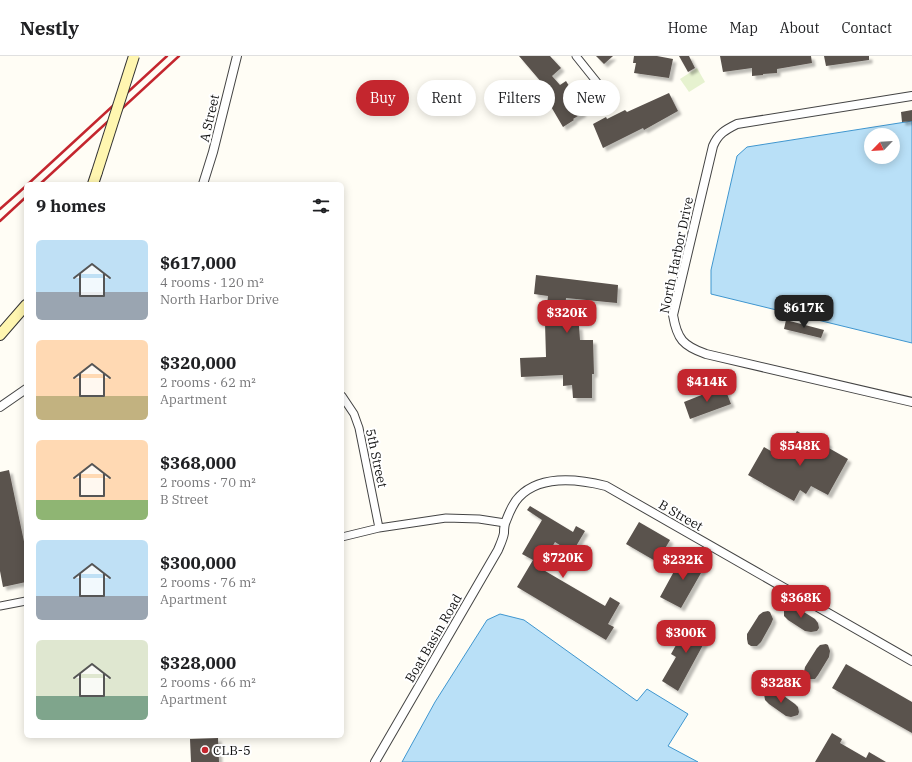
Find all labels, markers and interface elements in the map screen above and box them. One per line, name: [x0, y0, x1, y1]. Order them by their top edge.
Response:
text: Nestly: [20, 16, 79, 40]
text: Home: [668, 19, 707, 37]
text: Map: [729, 19, 758, 37]
text: About: [780, 19, 819, 37]
text: Contact: [841, 19, 892, 37]
chip: Buy: [356, 80, 409, 116]
chip: Rent: [417, 80, 476, 116]
chip: Filters: [484, 80, 555, 116]
chip: New: [563, 80, 620, 116]
street label: A Street: [196, 92, 223, 144]
north arrow: [864, 128, 900, 164]
map controls: [864, 128, 900, 164]
text: 9 homes: [36, 195, 106, 217]
icon: filters: [310, 195, 332, 217]
street label: North Harbor Drive: [656, 195, 697, 315]
text: $617,000: [160, 252, 236, 274]
icon: home: [68, 256, 116, 304]
text: 4 rooms · 120 m²: [160, 274, 264, 291]
text: North Harbor Drive: [160, 291, 279, 308]
pin: $617K: [776, 295, 832, 329]
text: $617K: [783, 299, 825, 316]
pin: $320K: [539, 300, 595, 334]
text: $320K: [546, 304, 588, 321]
text: $320,000: [160, 352, 236, 374]
icon: home: [68, 356, 116, 404]
pin: $414K: [679, 369, 735, 403]
text: $414K: [686, 373, 728, 390]
text: 2 rooms · 62 m²: [160, 374, 256, 391]
text: Apartment: [160, 391, 227, 408]
street label: 5th Street: [362, 427, 391, 490]
pin: $548K: [772, 433, 828, 467]
text: $548K: [779, 437, 821, 454]
text: $368,000: [160, 452, 236, 474]
icon: home: [68, 456, 116, 504]
text: 2 rooms · 70 m²: [160, 474, 256, 491]
text: B Street: [160, 491, 208, 508]
street label: B Street: [656, 496, 706, 535]
pin: $720K: [535, 545, 591, 579]
pin: $232K: [655, 547, 711, 581]
text: $720K: [542, 549, 584, 566]
text: $232K: [662, 551, 704, 568]
text: $300,000: [160, 552, 236, 574]
icon: home: [68, 556, 116, 604]
text: 2 rooms · 76 m²: [160, 574, 256, 591]
pin: $368K: [773, 585, 829, 619]
text: $368K: [780, 589, 822, 606]
text: Apartment: [160, 591, 227, 608]
street label: Boat Basin Road: [401, 591, 466, 686]
pin: $300K: [658, 620, 714, 654]
text: $300K: [665, 624, 707, 641]
text: $328,000: [160, 652, 236, 674]
icon: home: [68, 656, 116, 704]
pin: $328K: [753, 670, 809, 704]
text: 2 rooms · 66 m²: [160, 674, 256, 691]
text: $328K: [760, 674, 802, 691]
text: Apartment: [160, 691, 227, 708]
place label: CLB-5: [213, 742, 251, 759]
marker: CLB-5: [200, 745, 210, 755]

